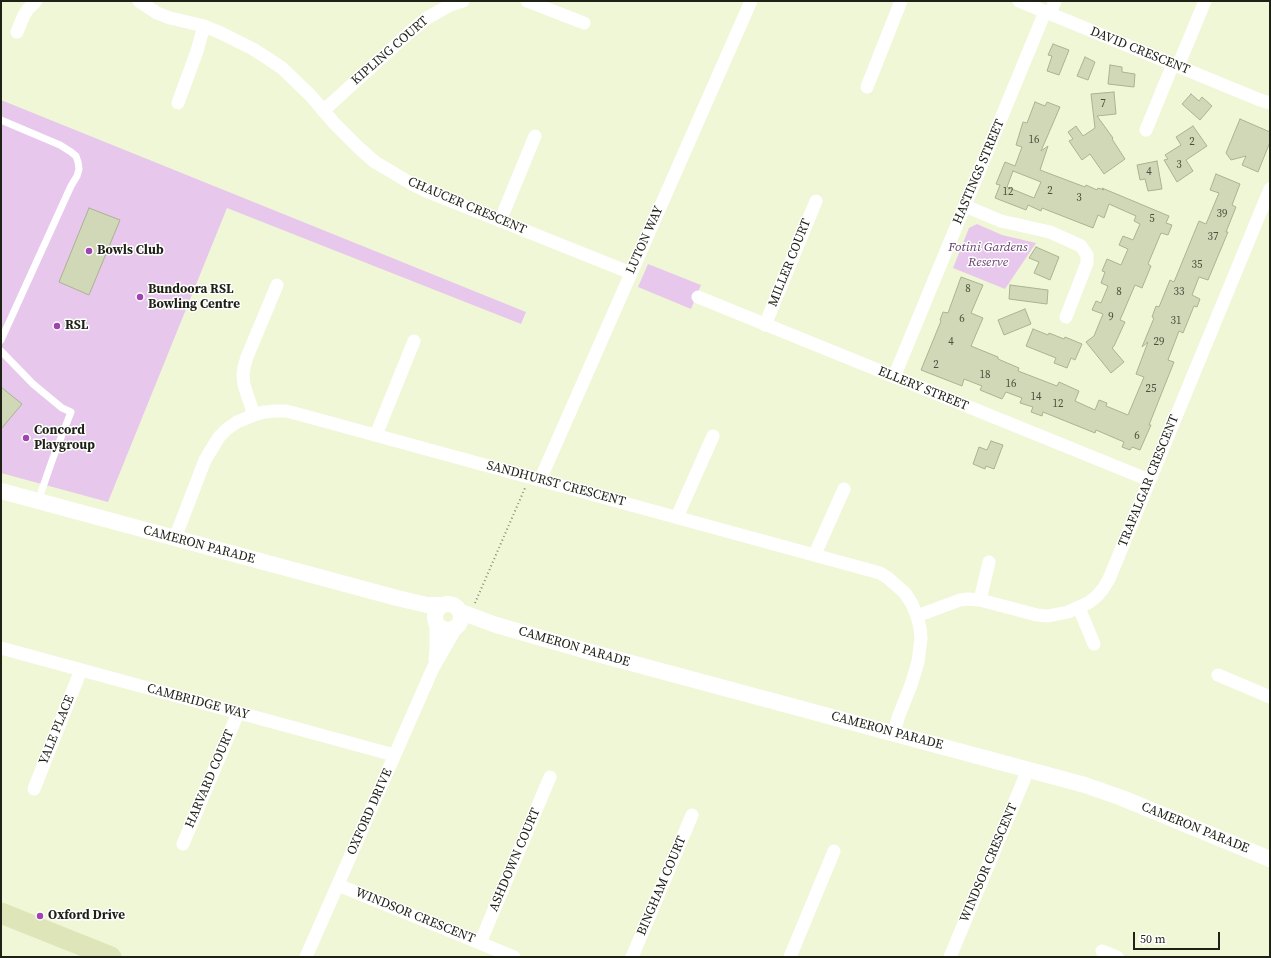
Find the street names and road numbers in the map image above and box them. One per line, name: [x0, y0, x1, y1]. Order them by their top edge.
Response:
street label: KIPLING COURT: [348, 13, 432, 89]
street label: DAVID CRESCENT: [1088, 24, 1192, 78]
street label: HASTINGS STREET: [950, 117, 1008, 227]
street label: CHAUCER CRESCENT: [405, 174, 529, 238]
street label: LUTON WAY: [623, 204, 667, 276]
street label: MILLER COURT: [765, 217, 815, 309]
street label: ELLERY STREET: [876, 364, 970, 414]
street label: TRAFALGAR CRESCENT: [1115, 413, 1183, 549]
street label: SANDHURST CRESCENT: [485, 458, 627, 510]
street label: CAMERON PARADE: [141, 523, 257, 567]
street label: CAMERON PARADE: [517, 624, 631, 670]
street label: CAMBRIDGE WAY: [145, 681, 251, 723]
street label: YALE PLACE: [36, 693, 78, 767]
street label: CAMERON PARADE: [829, 709, 945, 753]
street label: HARVARD COURT: [182, 728, 238, 830]
street label: OXFORD DRIVE: [344, 766, 396, 858]
street label: CAMERON PARADE: [1139, 799, 1251, 857]
street label: WINDSOR CRESCENT: [957, 801, 1021, 925]
street label: ASHDOWN COURT: [486, 806, 544, 914]
street label: BINGHAM COURT: [634, 834, 690, 938]
street label: WINDSOR CRESCENT: [353, 885, 477, 947]

